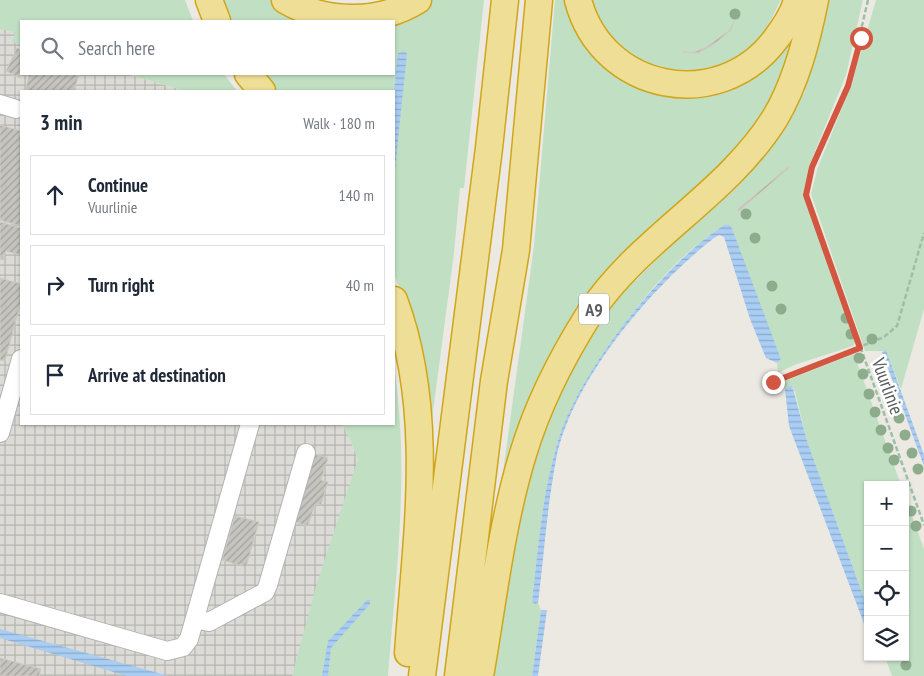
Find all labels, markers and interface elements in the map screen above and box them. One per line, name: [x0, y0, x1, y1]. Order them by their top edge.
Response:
search box: [20, 20, 395, 75]
route start: [850, 27, 873, 50]
icon: search: [38, 34, 66, 62]
text: Search here: [78, 36, 155, 60]
text: 3 min: [40, 109, 82, 136]
text: Walk · 180 m: [303, 113, 375, 133]
text: Continue: [88, 173, 148, 197]
icon: ahead: [41, 181, 69, 209]
text: 140 m: [339, 185, 374, 205]
text: Vuurlinie: [88, 197, 137, 217]
icon: right: [41, 271, 69, 299]
text: Turn right: [88, 273, 154, 297]
text: 40 m: [346, 275, 374, 295]
road number: A9: [579, 294, 609, 324]
street label: Vuurlinie: [866, 353, 909, 418]
icon: arrive: [41, 361, 69, 389]
text: Arrive at destination: [88, 363, 226, 387]
route end: [762, 371, 785, 394]
map controls: [864, 481, 909, 661]
button: +: [864, 481, 909, 526]
button: −: [864, 526, 909, 571]
button: locate: [864, 571, 909, 616]
button: layers: [864, 616, 909, 661]

